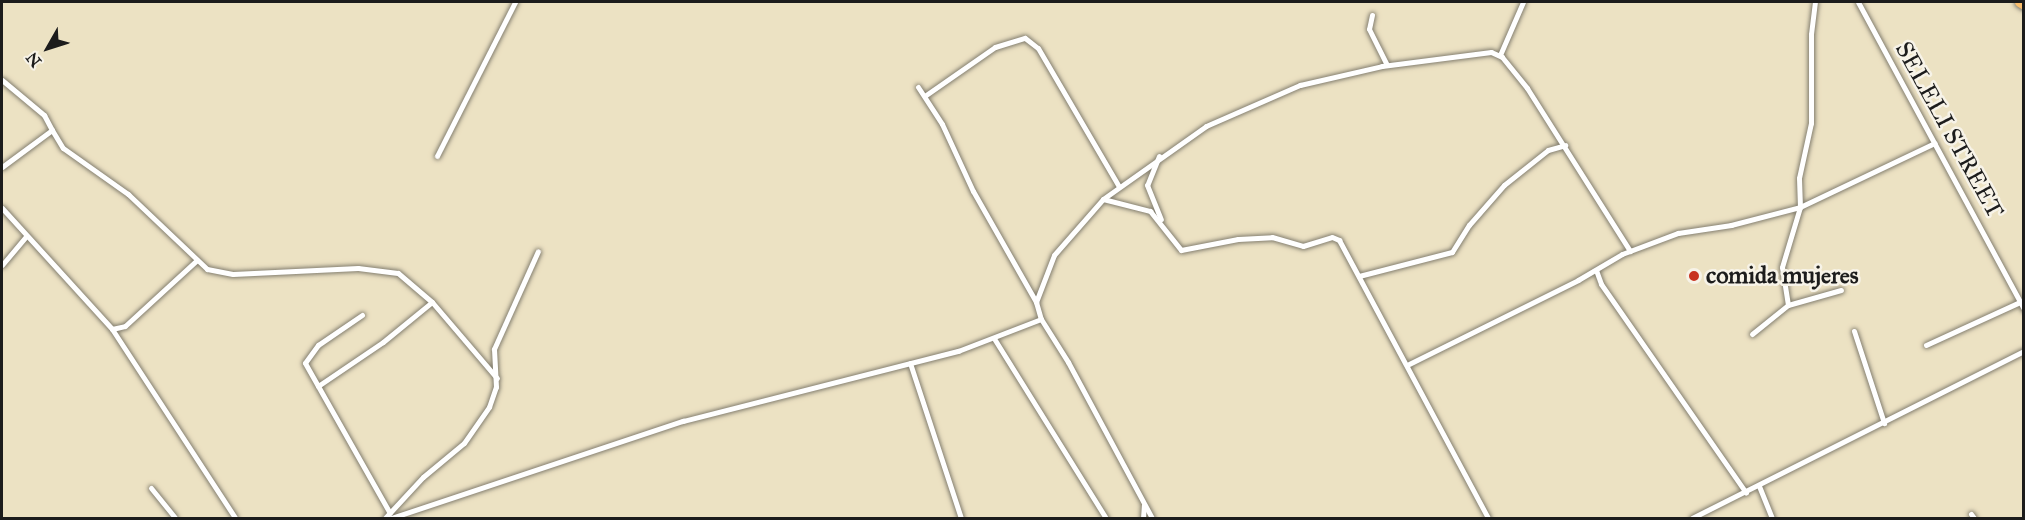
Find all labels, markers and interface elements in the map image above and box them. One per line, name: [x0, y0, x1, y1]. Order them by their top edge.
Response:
north arrow: [18, 18, 78, 78]
street label: SELELI STREET: [1889, 37, 2009, 223]
text: N: [22, 48, 45, 71]
place label: comida mujeres: [1706, 262, 1859, 290]
marker: comida mujeres: [1687, 269, 1701, 283]

